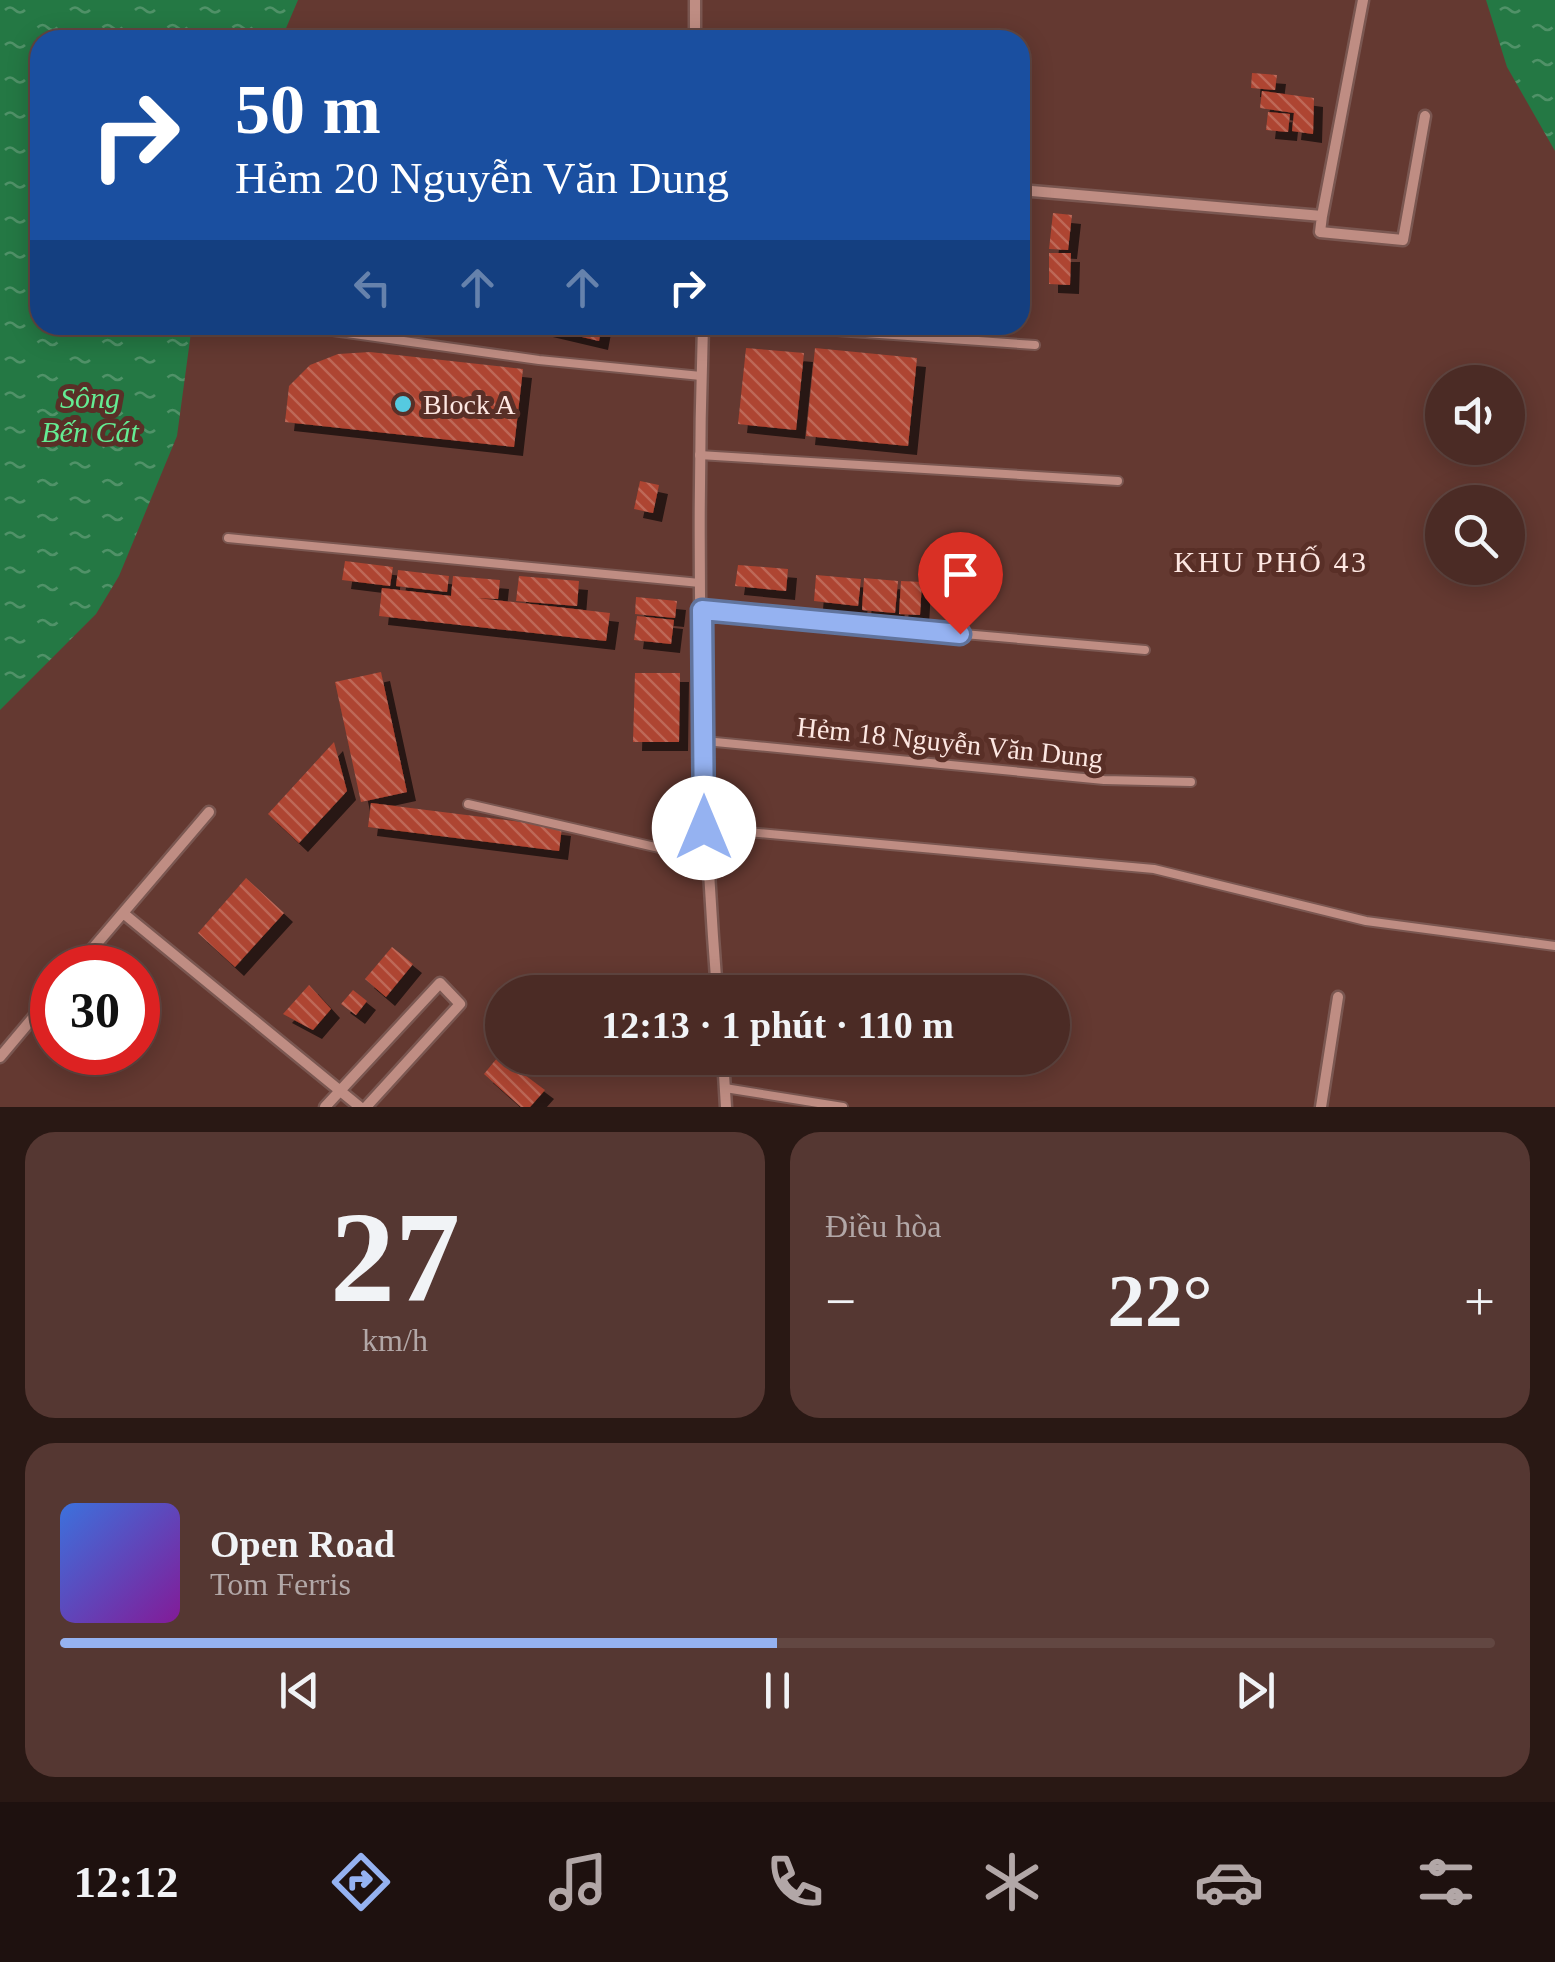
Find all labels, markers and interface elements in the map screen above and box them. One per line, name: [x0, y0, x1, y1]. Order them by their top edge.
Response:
icon: right: [70, 70, 200, 200]
text: 50 m: [235, 71, 381, 148]
text: Hẻm 20 Nguyễn Văn Dung: [235, 153, 729, 203]
icon: left: [345, 260, 400, 315]
icon: ahead: [450, 260, 505, 315]
icon: ahead: [555, 260, 610, 315]
icon: right: [660, 260, 715, 315]
map controls: [1425, 365, 1525, 585]
button: sound: [1425, 365, 1525, 465]
water label: Sông Bến Cát: [41, 381, 139, 448]
place label: Block A: [423, 389, 516, 420]
marker: Block A: [392, 393, 414, 415]
button: search: [1425, 485, 1525, 585]
pin: [918, 532, 1003, 635]
district label: KHU PHỐ 43: [1173, 545, 1369, 578]
icon: arrive: [933, 547, 988, 602]
street label: Hẻm 18 Nguyễn Văn Dung: [795, 711, 1104, 774]
position arrow: [652, 776, 756, 880]
speed limit sign: 30: [30, 945, 160, 1075]
text: 12:13 · 1 phút · 110 m: [601, 1004, 954, 1046]
text: 27: [330, 1185, 460, 1329]
text: Điều hòa: [825, 1208, 941, 1244]
text: 22°: [1108, 1259, 1213, 1342]
text: −: [825, 1271, 856, 1332]
text: +: [1464, 1271, 1495, 1332]
text: km/h: [362, 1322, 428, 1358]
text: Open Road: [210, 1523, 395, 1565]
text: Tom Ferris: [210, 1566, 351, 1602]
icon: previous: [272, 1663, 327, 1718]
icon: pause: [750, 1663, 805, 1718]
icon: next: [1228, 1663, 1283, 1718]
icon: directions: [326, 1847, 396, 1917]
icon: music: [543, 1847, 613, 1917]
icon: phone: [760, 1847, 830, 1917]
icon: climate: [977, 1847, 1047, 1917]
icon: car: [1194, 1847, 1264, 1917]
icon: filters: [1411, 1847, 1481, 1917]
text: 12:12: [74, 1857, 179, 1907]

